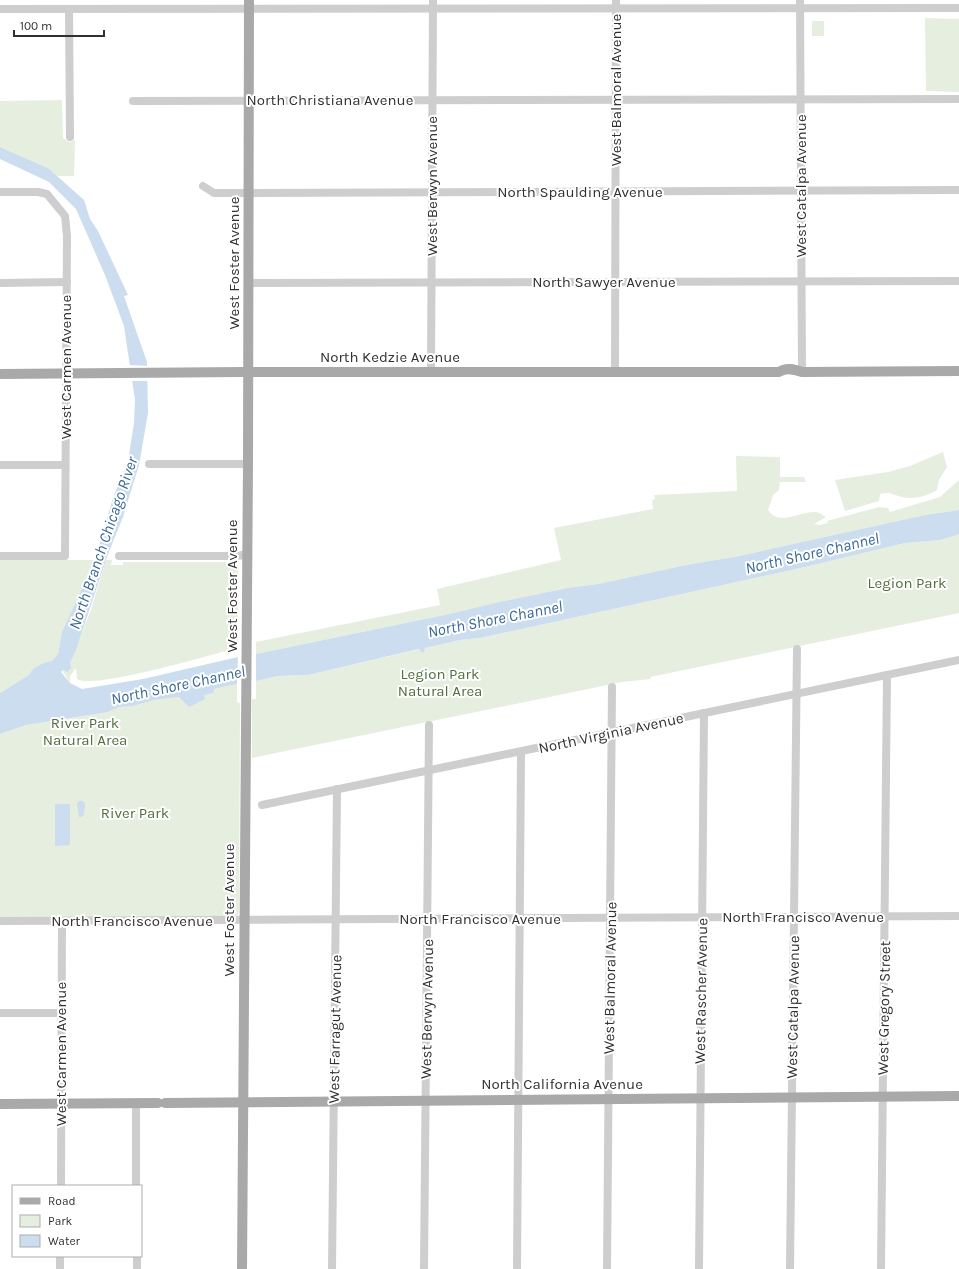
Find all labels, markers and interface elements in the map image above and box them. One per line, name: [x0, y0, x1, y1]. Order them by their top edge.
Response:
scale bar: [14, 12, 104, 38]
street label: West Balmoral Avenue: [607, 14, 625, 166]
text: 100 m: [20, 19, 52, 33]
street label: North Christiana Avenue: [247, 91, 413, 109]
street label: West Catalpa Avenue: [792, 114, 810, 258]
street label: West Berwyn Avenue: [423, 116, 441, 256]
street label: North Spaulding Avenue: [497, 183, 663, 201]
street label: West Foster Avenue: [225, 197, 243, 329]
street label: North Sawyer Avenue: [532, 273, 676, 291]
street label: West Carmen Avenue: [57, 295, 75, 439]
street label: North Kedzie Avenue: [320, 348, 460, 366]
water label: North Branch Chicago River: [64, 454, 142, 632]
street label: West Foster Avenue: [223, 520, 241, 652]
water label: North Shore Channel: [743, 528, 881, 578]
park label: Legion Park: [868, 574, 946, 592]
water label: North Shore Channel: [426, 597, 564, 641]
water label: North Shore Channel: [109, 661, 247, 709]
park label: Legion Park Natural Area: [398, 665, 482, 700]
street label: North Virginia Avenue: [537, 709, 685, 757]
park label: River Park Natural Area: [43, 714, 127, 749]
park label: River Park: [101, 804, 169, 822]
street label: West Foster Avenue: [220, 844, 238, 976]
street label: West Balmoral Avenue: [600, 902, 620, 1054]
street label: North Francisco Avenue: [722, 908, 884, 926]
street label: North Francisco Avenue: [399, 910, 561, 928]
street label: North Francisco Avenue: [51, 912, 213, 930]
street label: West Rascher Avenue: [691, 918, 711, 1064]
street label: West Catalpa Avenue: [783, 935, 803, 1079]
street label: West Berwyn Avenue: [417, 939, 437, 1079]
street label: West Gregory Street: [874, 940, 894, 1075]
street label: West Farragut Avenue: [325, 955, 345, 1103]
street label: West Carmen Avenue: [52, 982, 70, 1126]
street label: North California Avenue: [481, 1075, 643, 1093]
legend: [12, 1185, 142, 1257]
text: Road: [48, 1194, 76, 1208]
text: Park: [48, 1214, 73, 1228]
text: Water: [48, 1234, 81, 1248]

